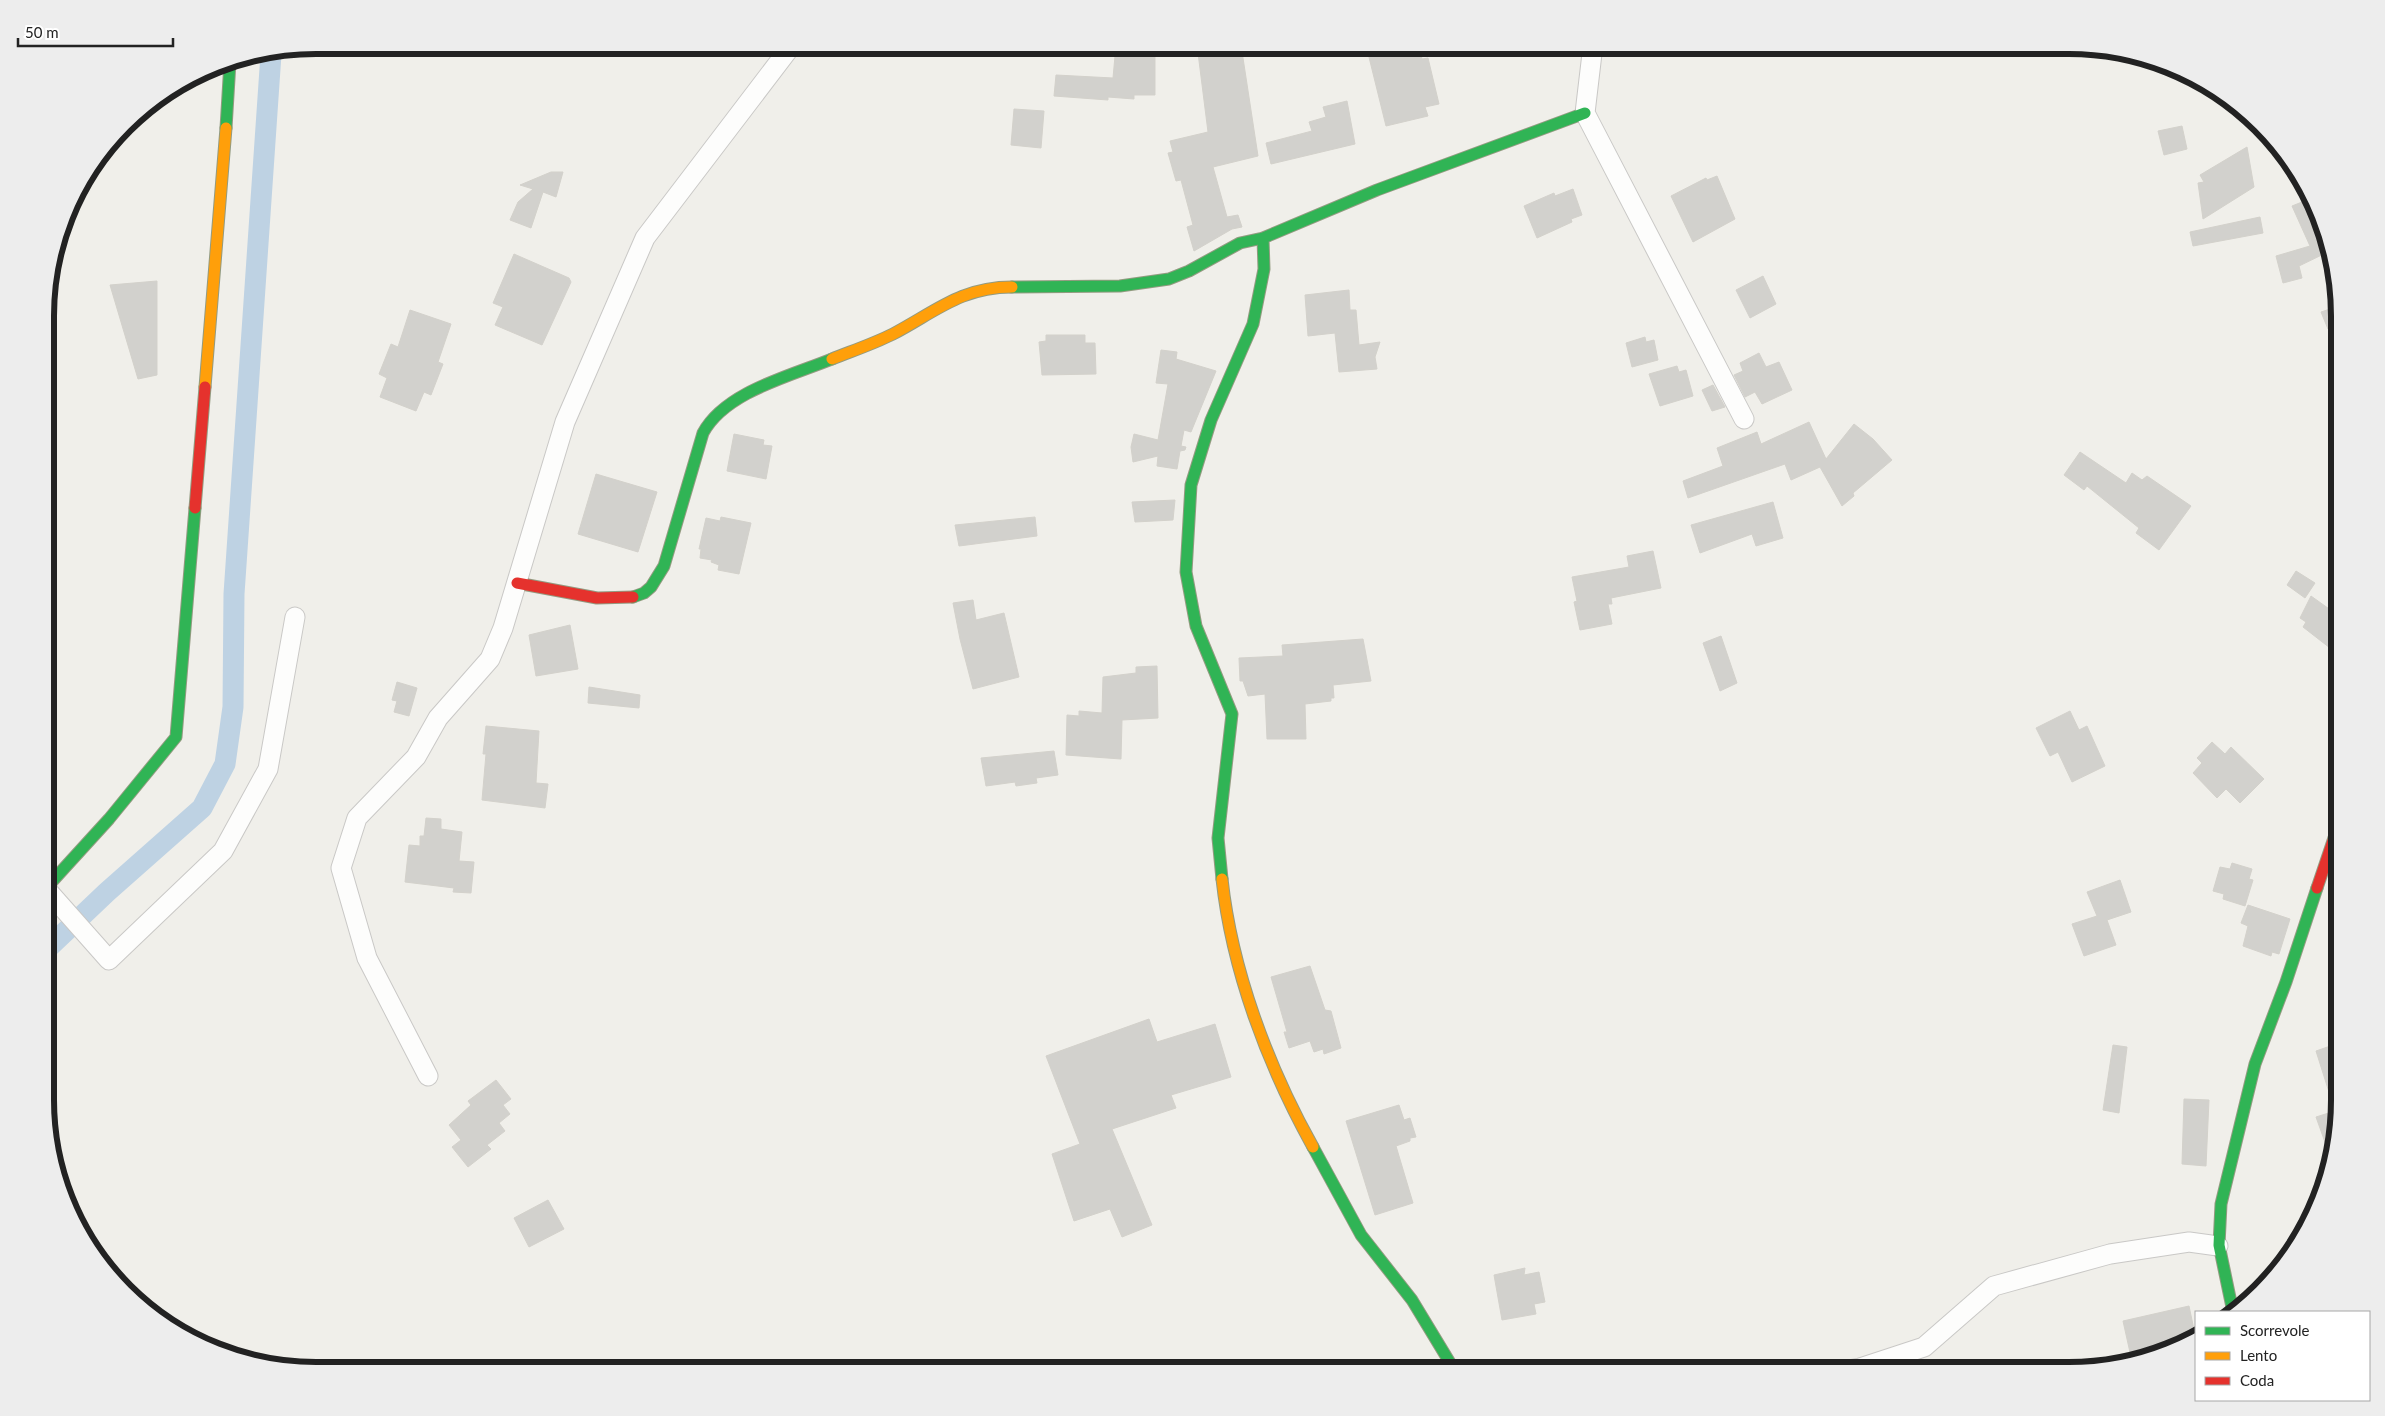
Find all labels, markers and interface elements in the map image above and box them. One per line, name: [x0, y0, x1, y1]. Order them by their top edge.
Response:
scale bar: [18, 15, 172, 47]
text: 50 m: [25, 23, 59, 41]
legend: [2195, 1311, 2370, 1401]
text: Scorrevole: [2240, 1321, 2310, 1339]
text: Lento: [2240, 1346, 2277, 1364]
text: Coda: [2240, 1371, 2274, 1389]

